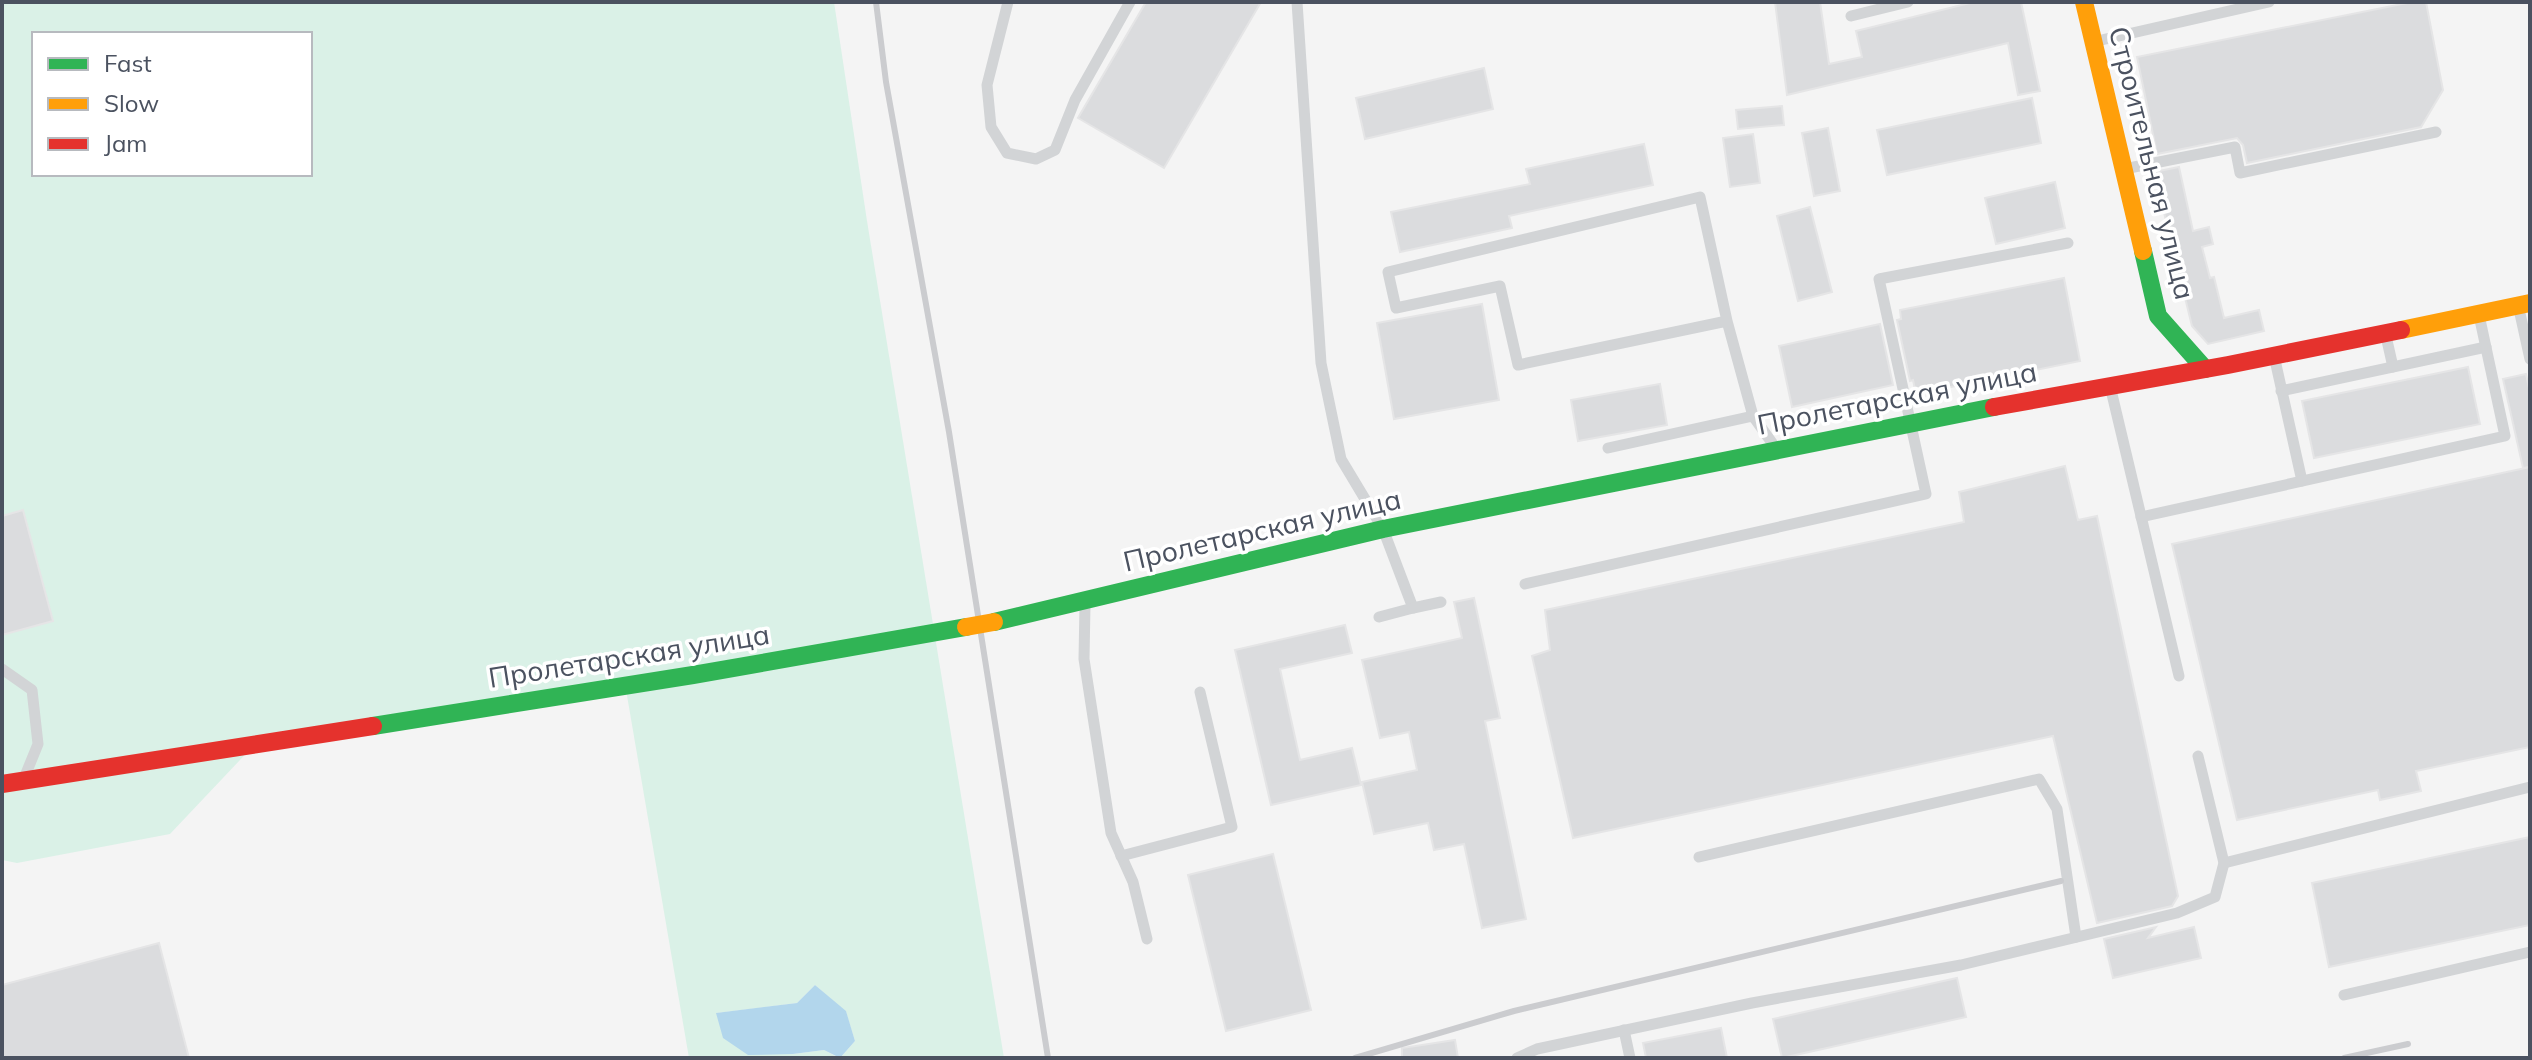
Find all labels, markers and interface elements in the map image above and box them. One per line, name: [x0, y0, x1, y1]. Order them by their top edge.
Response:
street label: Строительная улица: [2102, 23, 2203, 303]
legend: [32, 32, 312, 176]
text: Fast: [104, 48, 152, 78]
text: Slow: [104, 88, 159, 118]
text: Jam: [104, 128, 147, 158]
street label: Пролетарская улица: [1754, 353, 2040, 442]
street label: Пролетарская улица: [1120, 481, 1404, 578]
street label: Пролетарская улица: [486, 616, 772, 695]

